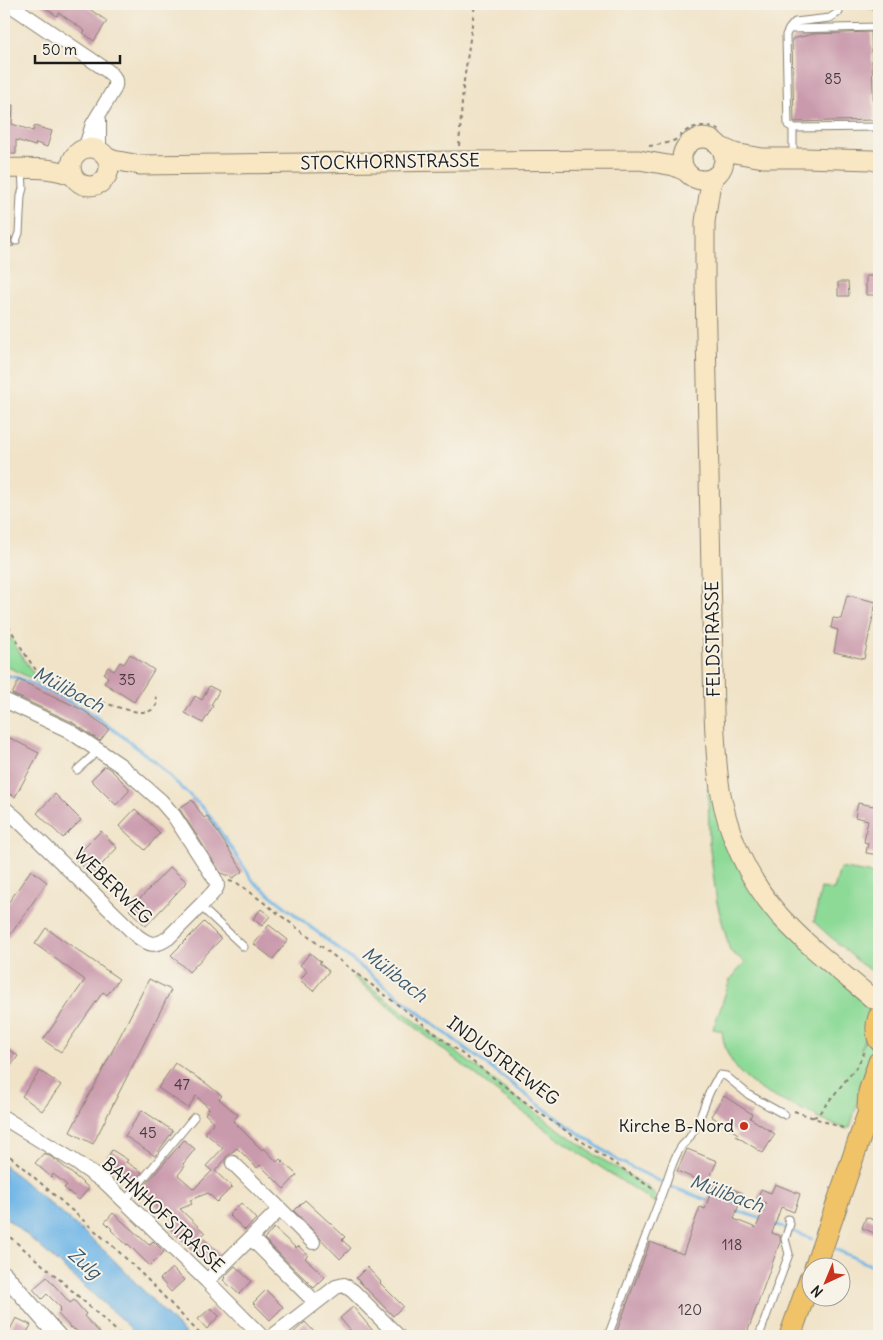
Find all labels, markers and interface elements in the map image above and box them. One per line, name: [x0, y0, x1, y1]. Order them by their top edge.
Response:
scale bar: [35, 32, 120, 64]
text: 50 m: [42, 40, 77, 59]
house number: 85: [824, 69, 842, 88]
street label: STOCKHORNSTRASSE: [300, 148, 480, 175]
street label: FELDSTRASSE: [700, 581, 725, 697]
water label: Mülibach: [29, 660, 109, 718]
house number: 35: [118, 670, 136, 689]
street label: WEBERWEG: [69, 842, 157, 929]
water label: Mülibach: [357, 941, 433, 1008]
street label: INDUSTRIEWEG: [443, 1011, 564, 1110]
house number: 47: [174, 1075, 190, 1094]
place label: Kirche B-Nord: [619, 1114, 734, 1137]
marker: Kirche B-Nord: [738, 1120, 750, 1132]
house number: 45: [139, 1123, 157, 1142]
street label: BAHNHOFSTRASSE: [97, 1152, 229, 1277]
water label: Mülibach: [687, 1169, 768, 1218]
house number: 118: [722, 1235, 742, 1254]
water label: Zulg: [63, 1242, 108, 1285]
north arrow: [800, 1258, 850, 1308]
text: N: [807, 1282, 827, 1301]
house number: 120: [678, 1300, 702, 1319]

